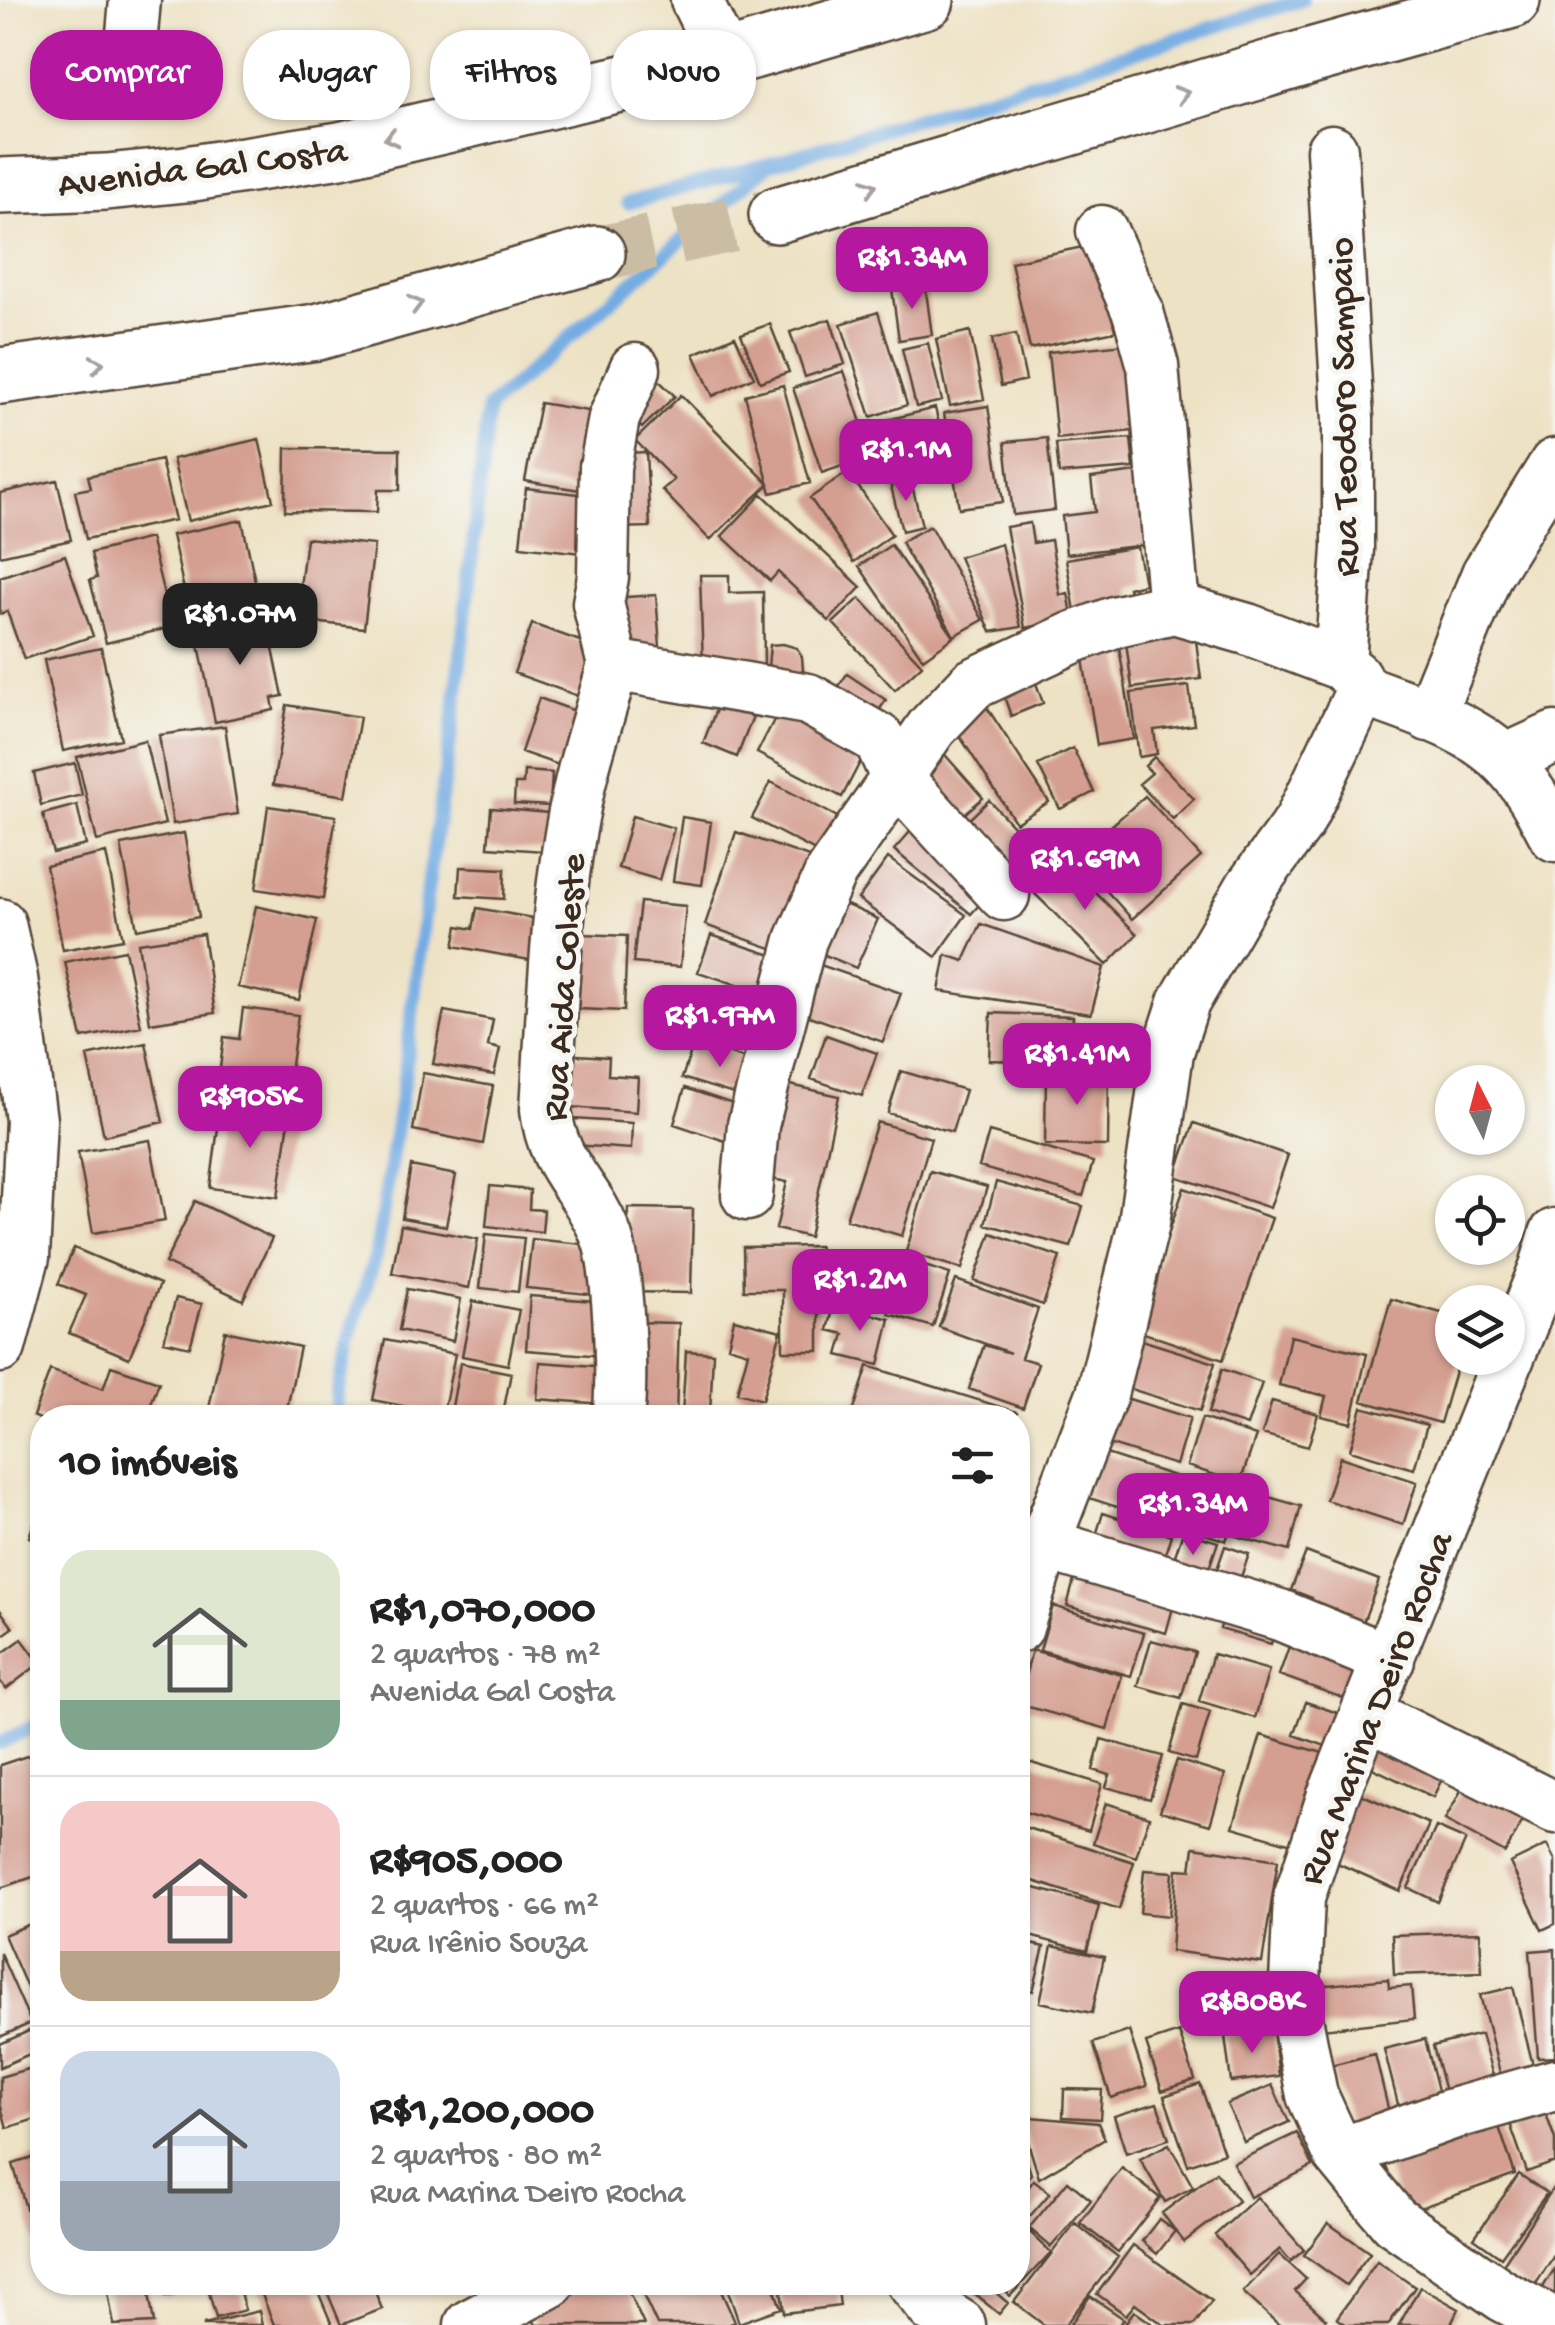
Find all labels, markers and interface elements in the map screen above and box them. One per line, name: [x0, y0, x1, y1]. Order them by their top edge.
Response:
chip: Comprar: [30, 30, 223, 120]
chip: Alugar: [243, 30, 410, 120]
chip: Filtros: [430, 30, 591, 120]
chip: Novo: [611, 30, 756, 120]
one-way arrow: [1172, 85, 1189, 106]
one-way arrow: [383, 126, 400, 147]
street label: Avenida Gal Costa: [56, 131, 352, 211]
one-way arrow: [861, 178, 878, 199]
pin: R$1.34M: [820, 227, 1004, 312]
street label: Rua Teodoro Sampaio: [1322, 237, 1372, 577]
text: R$1.34M: [858, 240, 966, 278]
one-way arrow: [407, 295, 424, 316]
one-way arrow: [88, 354, 105, 375]
pin: R$1.1M: [825, 419, 987, 504]
text: R$1.1M: [861, 432, 951, 470]
pin: R$1.07M: [148, 583, 332, 668]
text: R$1.07M: [184, 596, 296, 634]
pin: R$1.69M: [993, 828, 1177, 913]
text: R$1.69M: [1031, 841, 1139, 879]
street label: Rua Aida Coleste: [536, 852, 598, 1123]
pin: R$1.97M: [628, 985, 812, 1070]
text: R$1.97M: [666, 998, 774, 1036]
pin: R$1.41M: [985, 1023, 1169, 1108]
text: R$1.41M: [1025, 1036, 1129, 1074]
north arrow: [1435, 1065, 1525, 1155]
map controls: [1435, 1065, 1525, 1375]
pin: R$905K: [169, 1066, 331, 1151]
text: R$905K: [200, 1079, 300, 1117]
button: locate: [1435, 1175, 1525, 1265]
pin: R$1.2M: [779, 1249, 941, 1334]
text: R$1.2M: [814, 1262, 906, 1300]
button: layers: [1435, 1285, 1525, 1375]
icon: filters: [945, 1438, 1000, 1493]
text: 10 imóveis: [60, 1441, 236, 1490]
pin: R$1.34M: [1101, 1473, 1285, 1558]
text: R$1.34M: [1139, 1486, 1247, 1524]
street label: Rua Marina Deiro Rocha: [1291, 1525, 1467, 1892]
text: R$1,070,000: [370, 1588, 595, 1637]
icon: home: [140, 1590, 260, 1710]
text: 2 quartos · 78 m²: [370, 1637, 600, 1675]
text: Avenida Gal Costa: [370, 1675, 615, 1713]
text: R$905,000: [370, 1839, 563, 1888]
icon: home: [140, 1841, 260, 1961]
text: 2 quartos · 66 m²: [370, 1888, 599, 1926]
text: Rua Irênio Souza: [370, 1926, 587, 1964]
pin: R$808K: [1171, 1971, 1333, 2056]
text: R$808K: [1201, 1984, 1303, 2022]
text: R$1,200,000: [370, 2089, 594, 2138]
icon: home: [140, 2091, 260, 2211]
text: 2 quartos · 80 m²: [370, 2138, 602, 2176]
text: Rua Marina Deiro Rocha: [370, 2176, 685, 2214]

